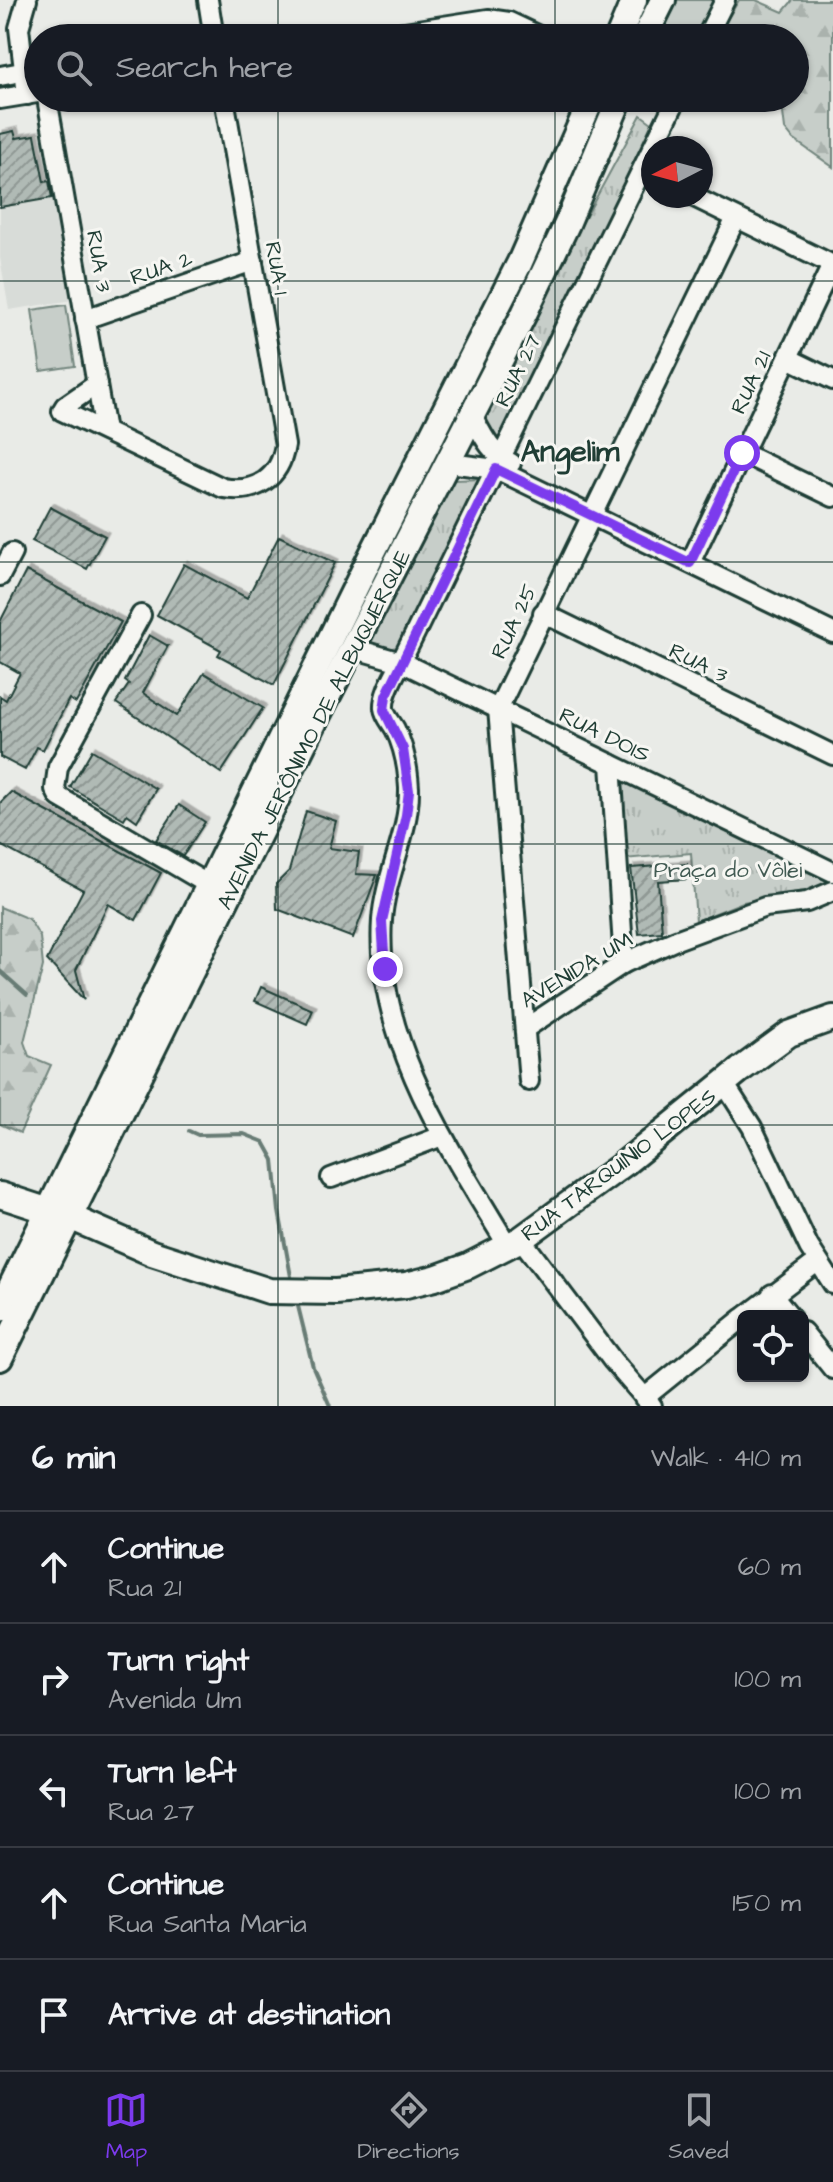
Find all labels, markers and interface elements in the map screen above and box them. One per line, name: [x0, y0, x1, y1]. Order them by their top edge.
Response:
search box: [24, 24, 809, 112]
icon: search: [52, 46, 96, 90]
text: Search here: [116, 47, 293, 89]
north arrow: [641, 136, 713, 208]
street label: RUA 3: [78, 228, 119, 295]
street label: RUA 1: [257, 239, 296, 298]
street label: RUA 2: [126, 243, 197, 293]
street label: RUA 27: [488, 329, 549, 412]
street label: RUA 21: [723, 346, 780, 419]
district label: Angelim: [521, 431, 620, 475]
route start: [724, 435, 760, 471]
street label: AVENIDA JERÔNIMO DE ALBUQUERQUE: [210, 544, 419, 915]
street label: RUA 25: [484, 579, 545, 664]
street label: RUA 3: [664, 636, 733, 691]
street label: RUA DOIS: [554, 700, 655, 771]
park label: Praça do Vôlei: [654, 855, 802, 886]
street label: AVENIDA UM: [515, 925, 639, 1016]
route end: [367, 951, 403, 987]
street label: RUA TARQUINIO LOPES: [515, 1081, 723, 1249]
map controls: [737, 1310, 809, 1382]
button: locate: [737, 1310, 809, 1382]
text: 6 min: [32, 1434, 116, 1482]
text: Walk · 410 m: [651, 1440, 801, 1476]
text: Continue: [108, 1528, 224, 1570]
icon: ahead: [32, 1545, 76, 1589]
text: 60 m: [738, 1549, 801, 1585]
text: Rua 21: [108, 1570, 182, 1606]
text: Turn right: [108, 1640, 249, 1682]
icon: right: [32, 1657, 76, 1701]
text: 100 m: [734, 1661, 801, 1697]
text: Avenida Um: [108, 1682, 241, 1718]
text: Turn left: [108, 1752, 236, 1794]
icon: left: [32, 1769, 76, 1813]
text: 100 m: [734, 1773, 801, 1809]
text: Rua 27: [108, 1794, 194, 1830]
text: Continue: [108, 1864, 224, 1906]
icon: ahead: [32, 1881, 76, 1925]
text: 150 m: [732, 1885, 801, 1921]
text: Rua Santa Maria: [108, 1906, 307, 1942]
icon: arrive: [32, 1993, 76, 2037]
text: Arrive at destination: [108, 1994, 390, 2036]
tab: Map: [104, 2088, 148, 2167]
tab: Directions: [357, 2088, 460, 2167]
tab: Saved: [669, 2088, 729, 2167]

